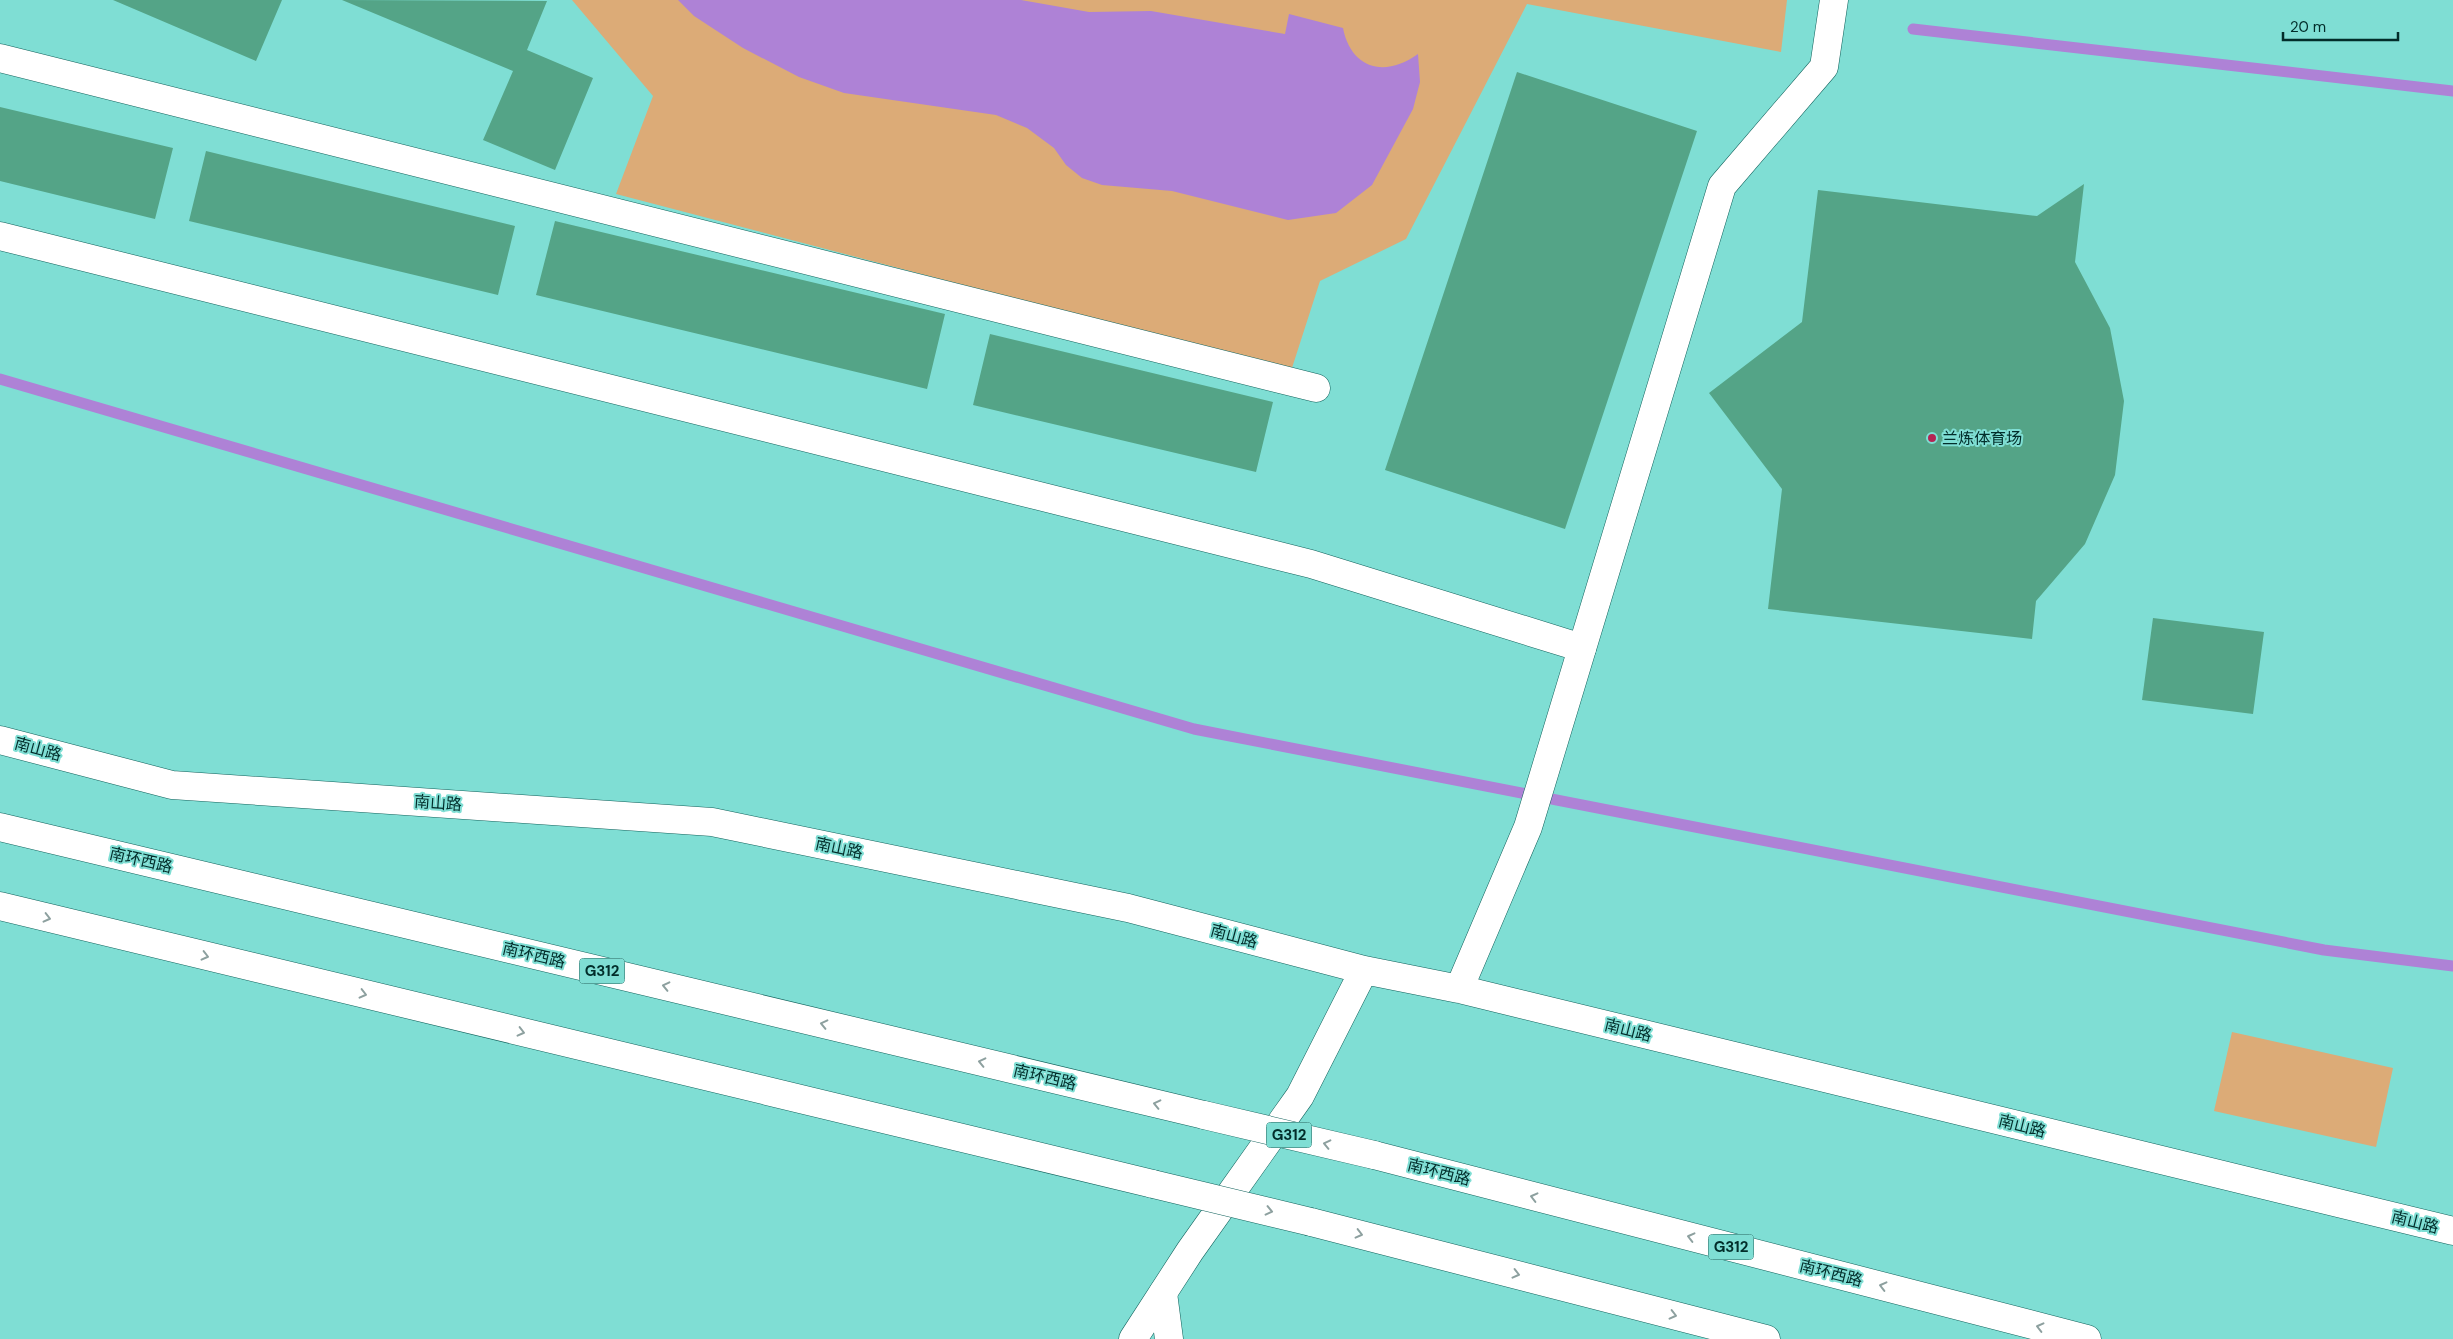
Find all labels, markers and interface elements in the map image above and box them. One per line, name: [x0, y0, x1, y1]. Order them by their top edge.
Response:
scale bar: [2283, 10, 2398, 42]
text: 20 m: [2290, 17, 2326, 37]
place label: 兰炼体育场: [1942, 428, 2022, 449]
marker: 兰炼体育场: [1926, 432, 1938, 444]
street label: 南山路: [12, 733, 64, 765]
street label: 南山路: [413, 791, 463, 815]
street label: 南山路: [813, 833, 865, 863]
street label: 南环西路: [107, 843, 175, 877]
one-way arrow: [43, 912, 52, 923]
street label: 南山路: [1208, 920, 1260, 952]
street label: 南环西路: [500, 938, 568, 972]
one-way arrow: [201, 950, 210, 961]
road number: G312: [580, 958, 624, 984]
one-way arrow: [661, 981, 670, 992]
one-way arrow: [359, 988, 368, 999]
street label: 南山路: [1602, 1014, 1654, 1046]
one-way arrow: [819, 1019, 828, 1030]
one-way arrow: [517, 1026, 526, 1037]
one-way arrow: [977, 1057, 986, 1068]
street label: 南环西路: [1011, 1060, 1079, 1094]
one-way arrow: [1152, 1099, 1161, 1110]
street label: 南山路: [1996, 1110, 2048, 1142]
road number: G312: [1266, 1122, 1312, 1148]
one-way arrow: [1322, 1139, 1331, 1150]
street label: 南环西路: [1405, 1154, 1473, 1190]
one-way arrow: [1530, 1192, 1538, 1202]
one-way arrow: [1264, 1206, 1272, 1216]
street label: 南山路: [2389, 1206, 2441, 1238]
one-way arrow: [1354, 1228, 1363, 1239]
one-way arrow: [1687, 1232, 1696, 1243]
road number: G312: [1708, 1234, 1754, 1260]
street label: 南环西路: [1797, 1255, 1865, 1291]
one-way arrow: [1511, 1269, 1519, 1279]
one-way arrow: [1879, 1282, 1887, 1292]
one-way arrow: [1669, 1309, 1678, 1320]
one-way arrow: [2035, 1322, 2044, 1333]

